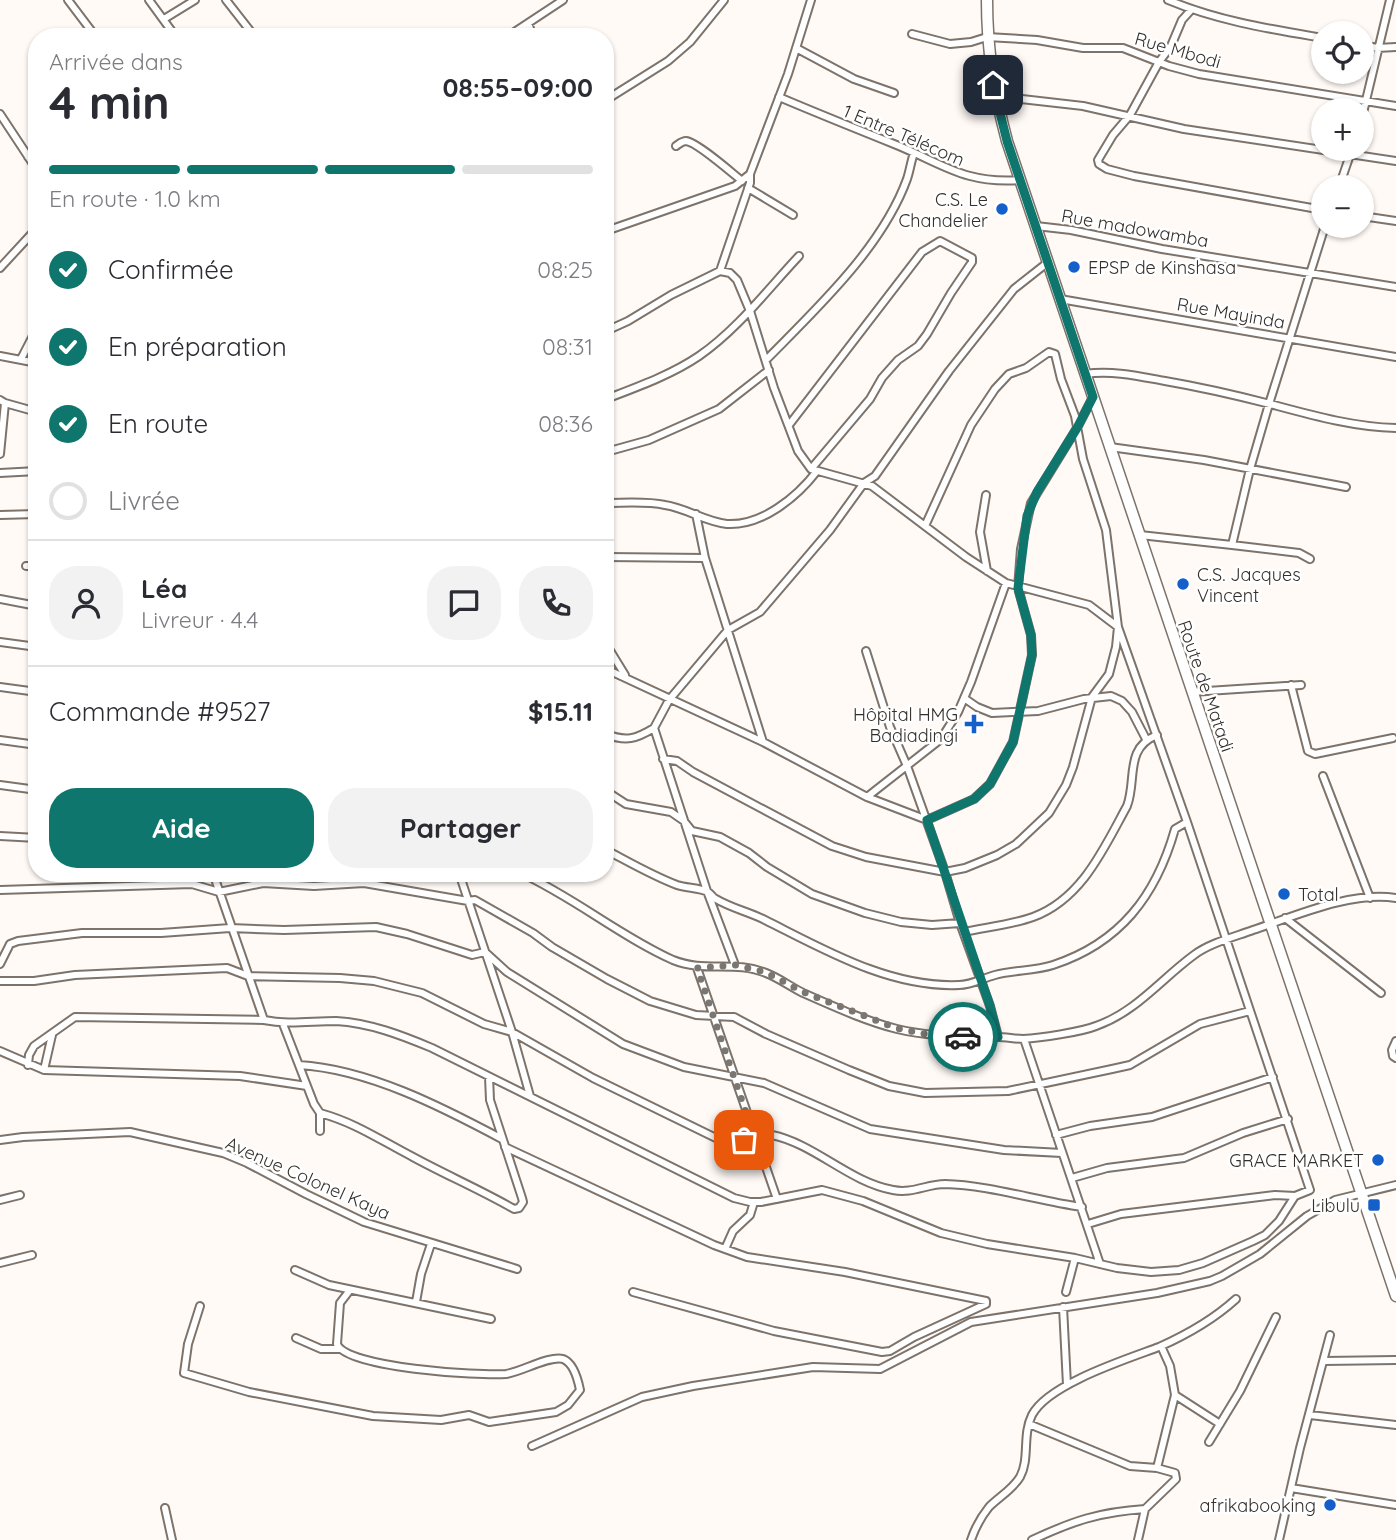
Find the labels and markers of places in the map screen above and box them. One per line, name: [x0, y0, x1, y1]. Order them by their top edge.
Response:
pin: [963, 55, 1023, 115]
place label: C.S. Le Chandelier: [899, 188, 988, 232]
marker: C.S. Le Chandelier: [994, 201, 1010, 217]
place label: EPSP de Kinshasa: [1088, 256, 1236, 279]
marker: EPSP de Kinshasa: [1066, 259, 1082, 275]
place label: C.S. Jacques Vincent: [1197, 563, 1301, 607]
marker: C.S. Jacques Vincent: [1175, 576, 1191, 592]
place label: Hôpital HMG Badiadingi: [853, 703, 958, 747]
marker: Hôpital HMG Badiadingi: [964, 714, 984, 734]
place label: Total: [1298, 883, 1339, 906]
marker: Total: [1276, 886, 1292, 902]
pin: [714, 1110, 774, 1170]
place label: GRACE MARKET: [1229, 1149, 1364, 1172]
marker: GRACE MARKET: [1370, 1152, 1386, 1168]
place label: Libulu: [1311, 1194, 1360, 1217]
marker: Libulu: [1366, 1197, 1382, 1213]
place label: afrikabooking: [1200, 1494, 1316, 1517]
marker: afrikabooking: [1322, 1497, 1338, 1513]

